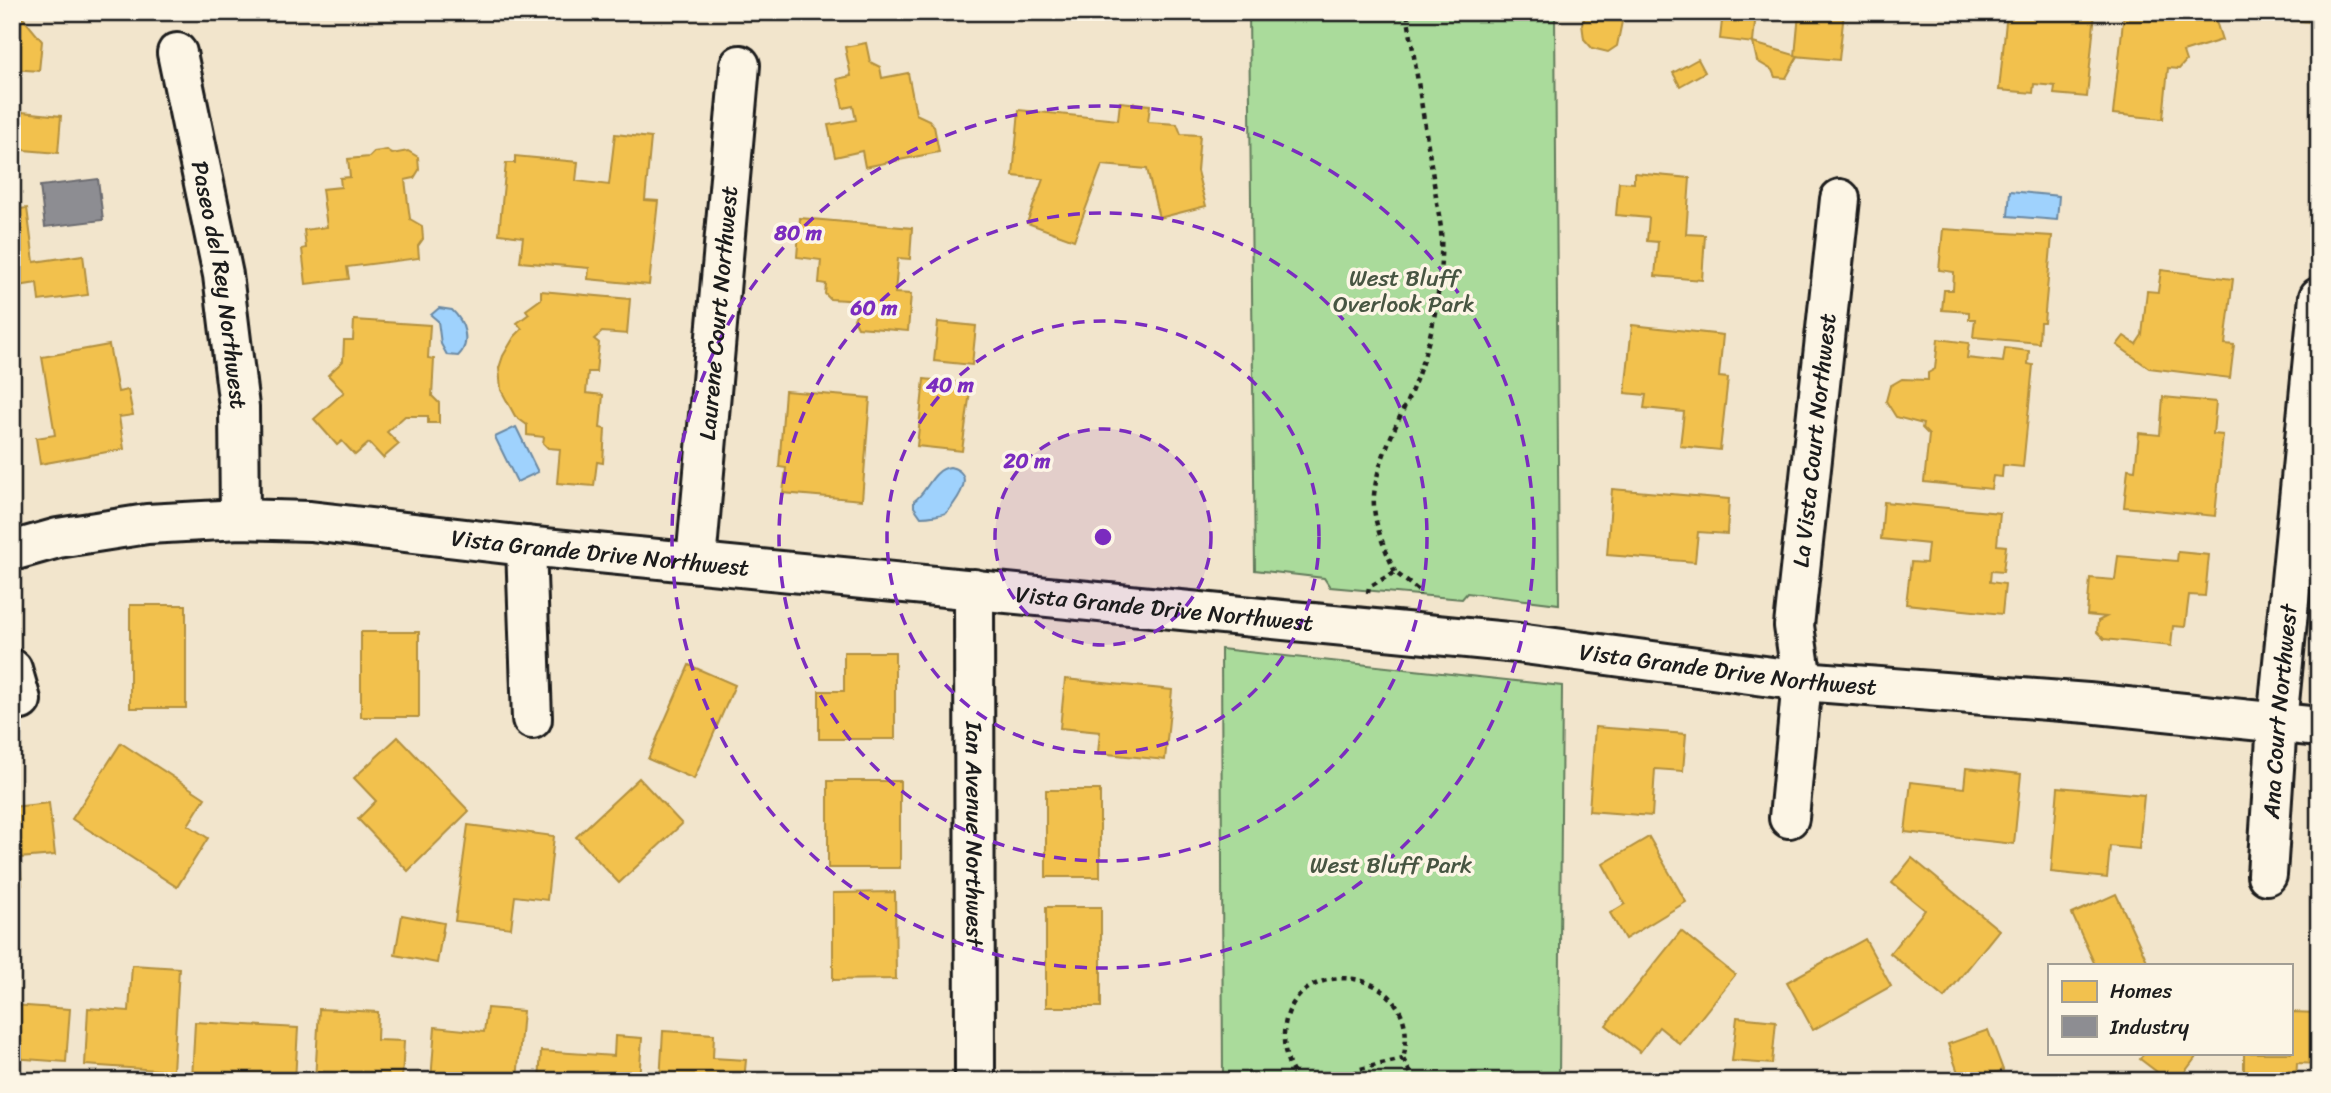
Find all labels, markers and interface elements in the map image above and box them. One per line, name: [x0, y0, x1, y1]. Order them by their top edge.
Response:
street label: Paseo del Rey Northwest: [179, 157, 259, 411]
street label: Laurene Court Northwest: [687, 184, 750, 442]
text: 80 m: [773, 214, 823, 252]
park label: West Bluff Overlook Park: [1333, 258, 1475, 325]
text: 60 m: [850, 289, 898, 327]
street label: La Vista Court Northwest: [1780, 311, 1849, 569]
text: 40 m: [925, 366, 975, 404]
text: 20 m: [1003, 442, 1051, 480]
street label: Vista Grande Drive Northwest: [449, 518, 751, 589]
centre of rings: [1091, 525, 1115, 549]
street label: Vista Grande Drive Northwest: [1014, 574, 1315, 644]
street label: Ana Court Northwest: [2251, 601, 2310, 821]
street label: Vista Grande Drive Northwest: [1577, 631, 1878, 708]
street label: Ian Avenue Northwest: [953, 720, 995, 948]
park label: West Bluff Park: [1310, 845, 1472, 886]
legend: [2048, 964, 2292, 1054]
text: Homes: [2110, 972, 2172, 1010]
text: Industry: [2109, 1008, 2189, 1046]

